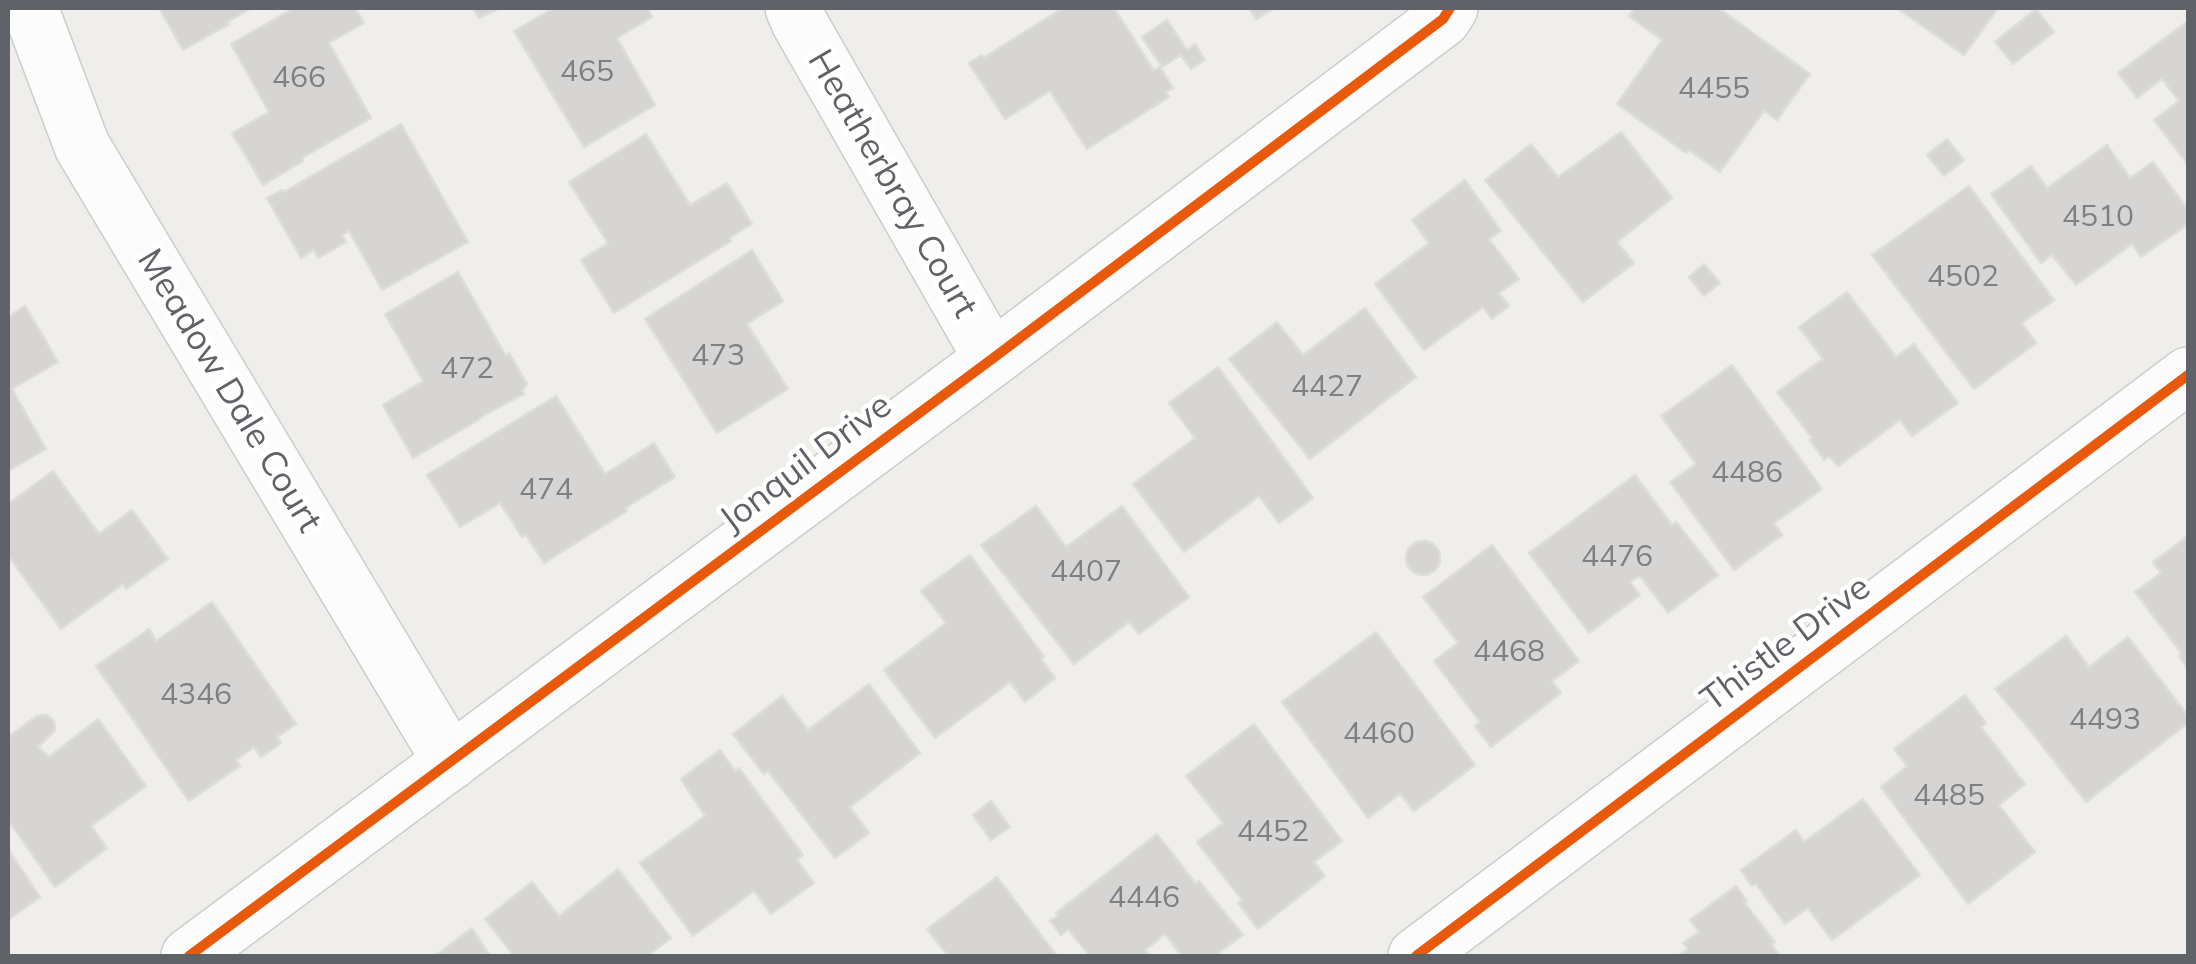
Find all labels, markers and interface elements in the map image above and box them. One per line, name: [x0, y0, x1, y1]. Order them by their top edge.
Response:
street label: Heatherbray Court: [798, 43, 986, 325]
house number: 465: [560, 54, 614, 90]
house number: 466: [272, 60, 326, 96]
house number: 4455: [1678, 71, 1750, 107]
house number: 4510: [2062, 199, 2134, 235]
street label: Meadow Dale Court: [128, 242, 330, 540]
house number: 4502: [1927, 259, 1999, 295]
house number: 473: [691, 338, 745, 374]
house number: 472: [440, 351, 494, 387]
house number: 4427: [1291, 369, 1363, 405]
street label: Jonquil Drive: [712, 385, 900, 541]
house number: 4486: [1711, 455, 1783, 491]
house number: 474: [519, 472, 573, 508]
house number: 4476: [1581, 539, 1653, 575]
house number: 4407: [1050, 554, 1122, 590]
street label: Thistle Drive: [1693, 567, 1879, 721]
house number: 4468: [1473, 634, 1545, 670]
house number: 4346: [160, 677, 232, 713]
house number: 4493: [2069, 702, 2141, 738]
house number: 4460: [1343, 716, 1415, 752]
house number: 4485: [1913, 778, 1985, 814]
house number: 4452: [1237, 814, 1309, 850]
house number: 4446: [1108, 880, 1180, 916]

